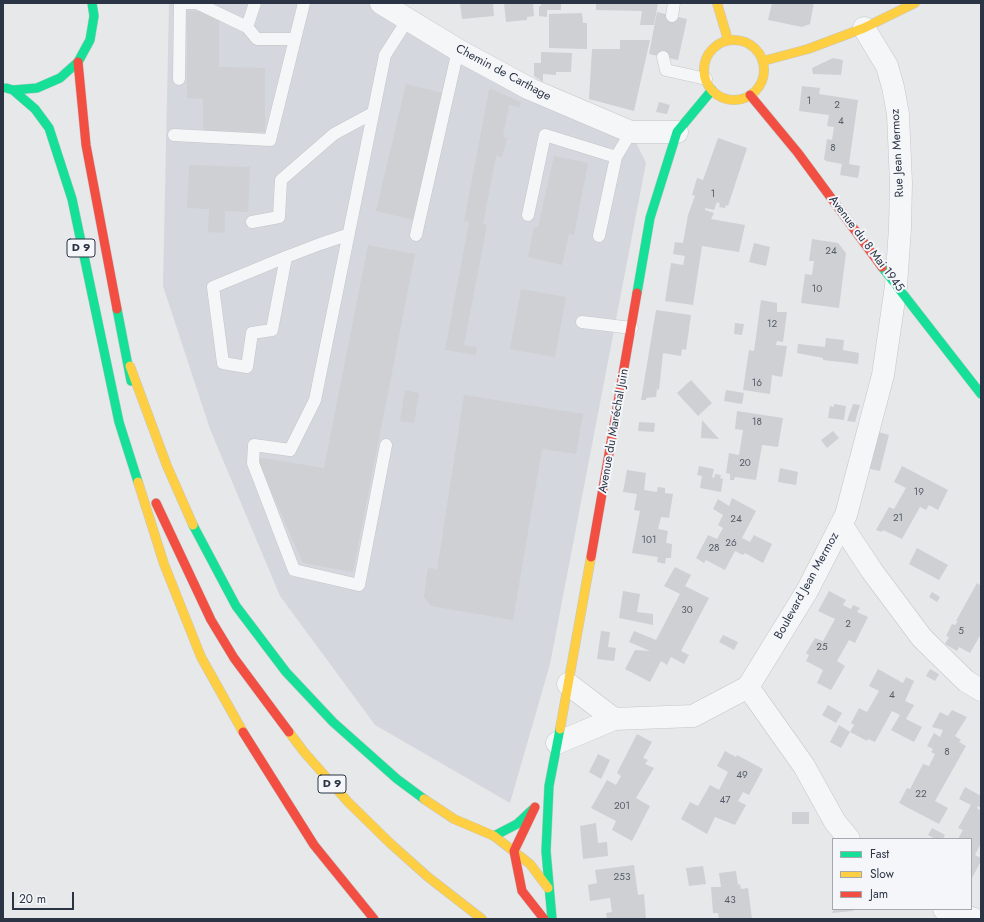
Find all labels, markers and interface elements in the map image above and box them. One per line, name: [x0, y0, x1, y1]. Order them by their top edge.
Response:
street label: Chemin de Carthage: [453, 42, 553, 104]
house number: 1: [807, 96, 811, 108]
house number: 2: [834, 100, 840, 112]
street label: Rue Jean Mermoz: [888, 108, 908, 198]
house number: 4: [838, 116, 844, 128]
house number: 8: [830, 143, 836, 155]
house number: 1: [711, 189, 715, 201]
street label: Avenue du 8 Mai 1945: [825, 193, 907, 295]
road number: D 9: [67, 239, 95, 257]
house number: 24: [825, 246, 837, 258]
house number: 10: [812, 284, 822, 296]
house number: 12: [767, 319, 777, 331]
street label: Avenue du Maréchal Juin: [596, 368, 632, 494]
house number: 16: [752, 378, 762, 390]
house number: 18: [752, 417, 762, 429]
house number: 20: [739, 458, 751, 470]
house number: 19: [914, 487, 924, 499]
house number: 21: [893, 513, 903, 525]
house number: 24: [730, 514, 742, 526]
street label: Boulevard Jean Mermoz: [772, 530, 842, 642]
house number: 101: [642, 535, 656, 547]
house number: 26: [725, 538, 737, 550]
house number: 28: [708, 543, 720, 555]
house number: 30: [681, 605, 693, 617]
house number: 2: [845, 619, 851, 631]
house number: 5: [958, 626, 964, 638]
house number: 25: [816, 642, 828, 654]
house number: 4: [889, 690, 895, 702]
house number: 8: [944, 747, 950, 759]
house number: 49: [736, 770, 748, 782]
road number: D 9: [318, 775, 346, 793]
house number: 22: [915, 789, 927, 801]
house number: 47: [719, 795, 731, 807]
house number: 201: [614, 801, 630, 813]
legend: [832, 838, 972, 910]
text: Fast: [870, 845, 889, 863]
text: Slow: [870, 865, 894, 883]
house number: 253: [614, 872, 630, 884]
scale bar: [14, 884, 76, 910]
text: Jam: [870, 885, 888, 903]
text: 20 m: [19, 890, 46, 908]
house number: 43: [724, 895, 736, 907]

